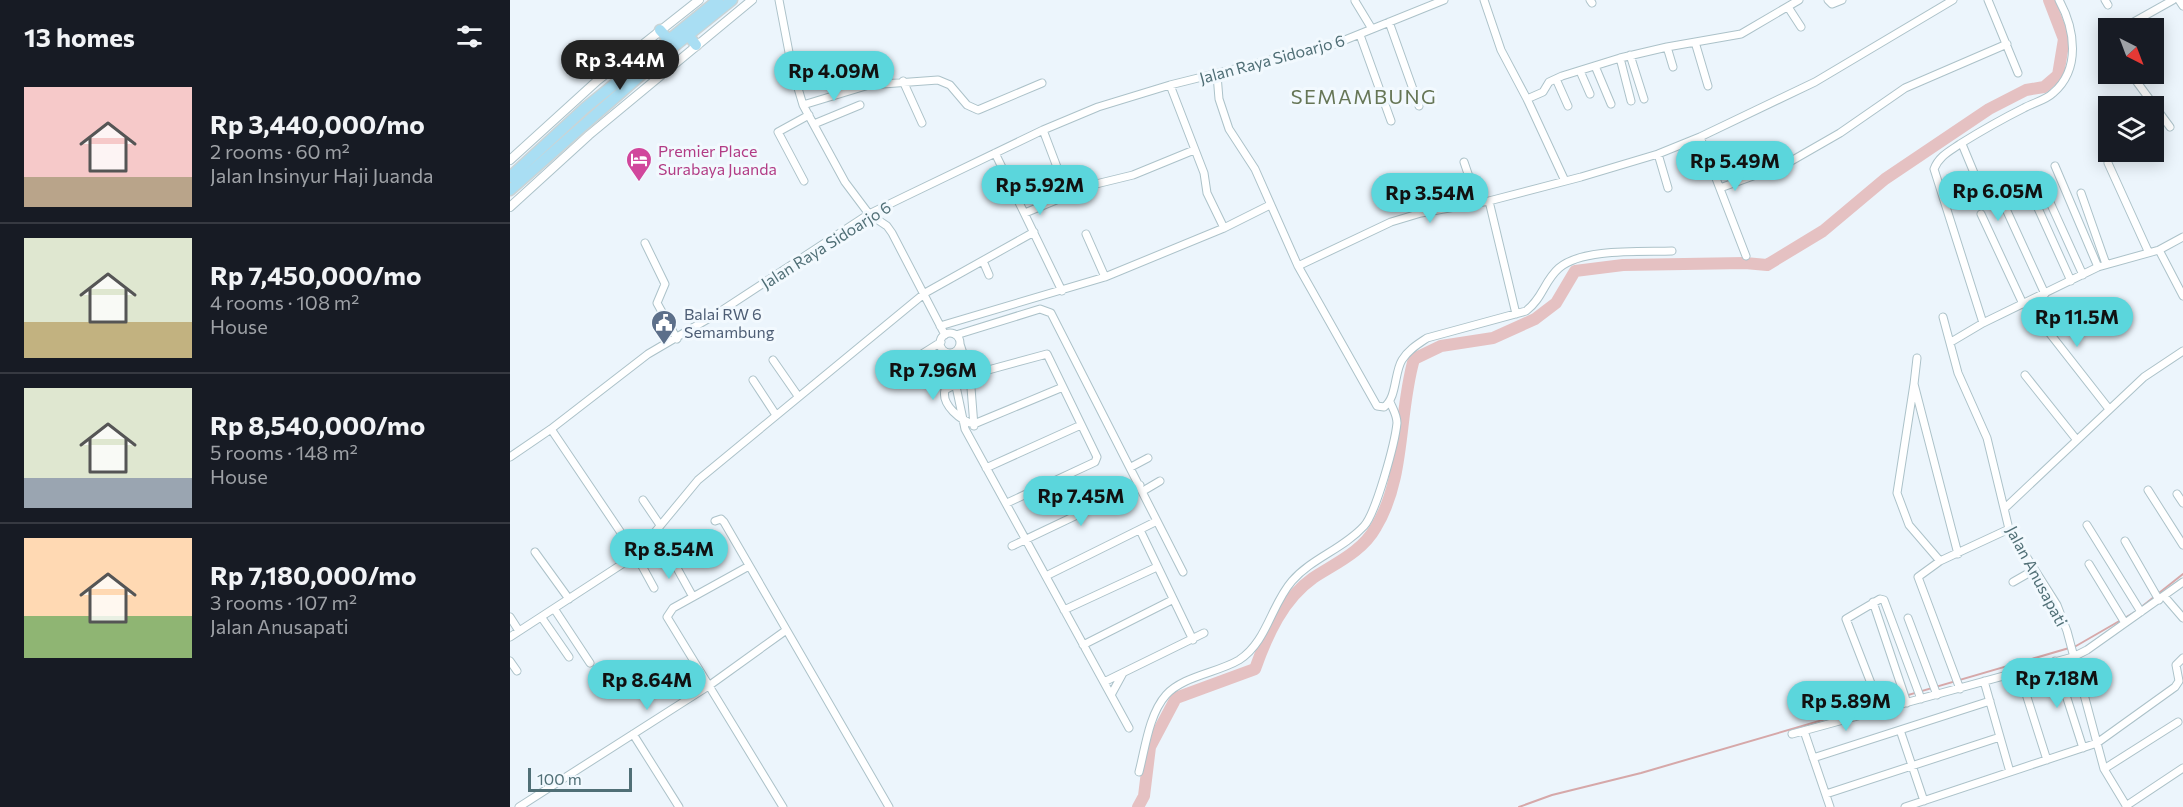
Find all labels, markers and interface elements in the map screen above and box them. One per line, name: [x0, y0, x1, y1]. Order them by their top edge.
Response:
north arrow: [2098, 18, 2164, 84]
map controls: [2098, 18, 2164, 162]
icon: filters: [453, 20, 486, 53]
text: 13 homes: [24, 21, 135, 52]
street label: Jalan Raya Sidoarjo 6: [1197, 30, 1347, 87]
pin: Rp 3.44M: [558, 40, 682, 91]
text: Rp 3.44M: [575, 47, 665, 71]
pin: Rp 4.09M: [772, 51, 896, 102]
text: Rp 4.09M: [788, 58, 880, 82]
district label: SEMAMBUNG: [1291, 84, 1437, 108]
button: layers: [2098, 96, 2164, 162]
text: Rp 3,440,000/mo: [210, 108, 425, 139]
icon: home: [72, 111, 144, 183]
text: 2 rooms · 60 m²: [210, 139, 350, 163]
place label: Premier Place Surabaya Juanda: [658, 141, 777, 178]
pin: Rp 5.49M: [1673, 141, 1797, 192]
hotel icon: Premier Place Surabaya Juanda: [624, 145, 654, 183]
text: Rp 5.49M: [1690, 148, 1780, 172]
text: Jalan Insinyur Haji Juanda: [210, 163, 433, 187]
pin: Rp 5.92M: [978, 165, 1102, 216]
pin: Rp 6.05M: [1936, 171, 2060, 222]
text: Rp 5.92M: [996, 172, 1084, 196]
pin: Rp 3.54M: [1368, 173, 1492, 224]
text: Rp 6.05M: [1953, 178, 2043, 202]
text: Rp 3.54M: [1385, 180, 1475, 204]
street label: Jalan Raya Sidoarjo 6: [757, 197, 894, 292]
text: Rp 7,450,000/mo: [210, 259, 422, 290]
icon: home: [72, 262, 144, 334]
text: 4 rooms · 108 m²: [210, 290, 359, 314]
pin: Rp 11.5M: [2015, 297, 2139, 348]
place label: Balai RW 6 Semambung: [684, 304, 775, 341]
text: Rp 11.5M: [2035, 304, 2119, 328]
public building icon: Balai RW 6 Semambung: [649, 308, 679, 346]
text: House: [210, 314, 268, 338]
pin: Rp 7.96M: [871, 350, 995, 401]
text: Rp 7.96M: [889, 357, 977, 381]
text: Rp 8,540,000/mo: [210, 409, 425, 440]
icon: home: [72, 412, 144, 484]
text: 5 rooms · 148 m²: [210, 440, 358, 464]
text: House: [210, 464, 268, 488]
pin: Rp 7.45M: [1019, 476, 1143, 527]
text: Rp 7.45M: [1037, 483, 1125, 507]
street label: Jalan Anusapati: [2003, 522, 2072, 629]
pin: Rp 8.54M: [607, 529, 731, 580]
text: Rp 8.54M: [624, 536, 714, 560]
text: Rp 7,180,000/mo: [210, 559, 417, 590]
icon: home: [72, 562, 144, 634]
text: 3 rooms · 107 m²: [210, 590, 357, 614]
text: Jalan Anusapati: [210, 614, 349, 638]
pin: Rp 7.18M: [1995, 658, 2119, 709]
pin: Rp 8.64M: [585, 660, 709, 711]
text: Rp 7.18M: [2015, 665, 2099, 689]
text: Rp 8.64M: [602, 667, 692, 691]
pin: Rp 5.89M: [1784, 681, 1908, 732]
text: Rp 5.89M: [1801, 688, 1891, 712]
scale bar: [528, 765, 632, 792]
text: 100 m: [537, 769, 582, 788]

